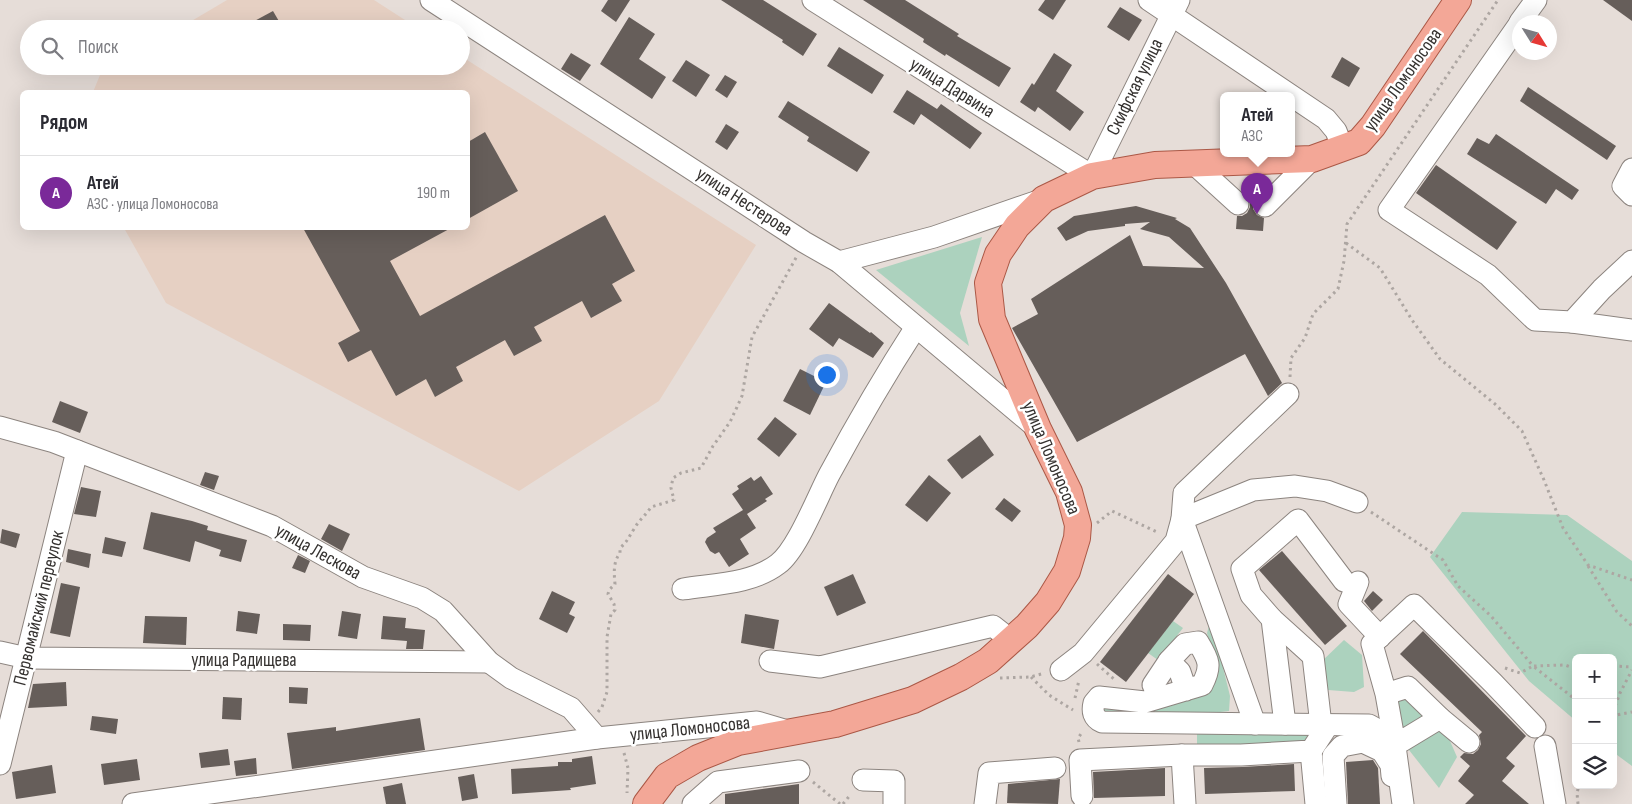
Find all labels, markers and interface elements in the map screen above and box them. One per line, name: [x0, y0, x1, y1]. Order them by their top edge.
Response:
north arrow: [1512, 15, 1557, 60]
search box: [20, 20, 470, 75]
street label: улица Ломоносова: [1359, 24, 1447, 136]
icon: search: [38, 34, 66, 62]
street label: Скифская улица: [1102, 35, 1168, 139]
text: Поиск: [78, 36, 118, 59]
street label: улица Дарвина: [905, 53, 999, 123]
popup: [1220, 92, 1295, 157]
text: Атей: [1242, 104, 1273, 127]
text: Рядом: [40, 110, 88, 135]
text: АЗС: [1242, 127, 1263, 146]
street label: улица Нестерова: [692, 162, 796, 242]
text: Атей: [87, 172, 119, 195]
pin: A: [1241, 173, 1273, 214]
text: A: [52, 184, 60, 203]
text: 190 m: [417, 184, 450, 203]
text: АЗС · улица Ломоносова: [87, 195, 218, 214]
your location: [814, 362, 840, 388]
street label: улица Ломоносова: [1017, 398, 1085, 518]
street label: улица Лескова: [271, 519, 365, 585]
street label: Первомайский переулок: [9, 527, 70, 688]
street label: улица Радищева: [191, 649, 297, 672]
map controls: [1572, 654, 1617, 789]
button: +: [1572, 654, 1617, 699]
button: −: [1572, 699, 1617, 744]
street label: улица Ломоносова: [629, 711, 751, 747]
button: layers: [1572, 744, 1617, 789]

